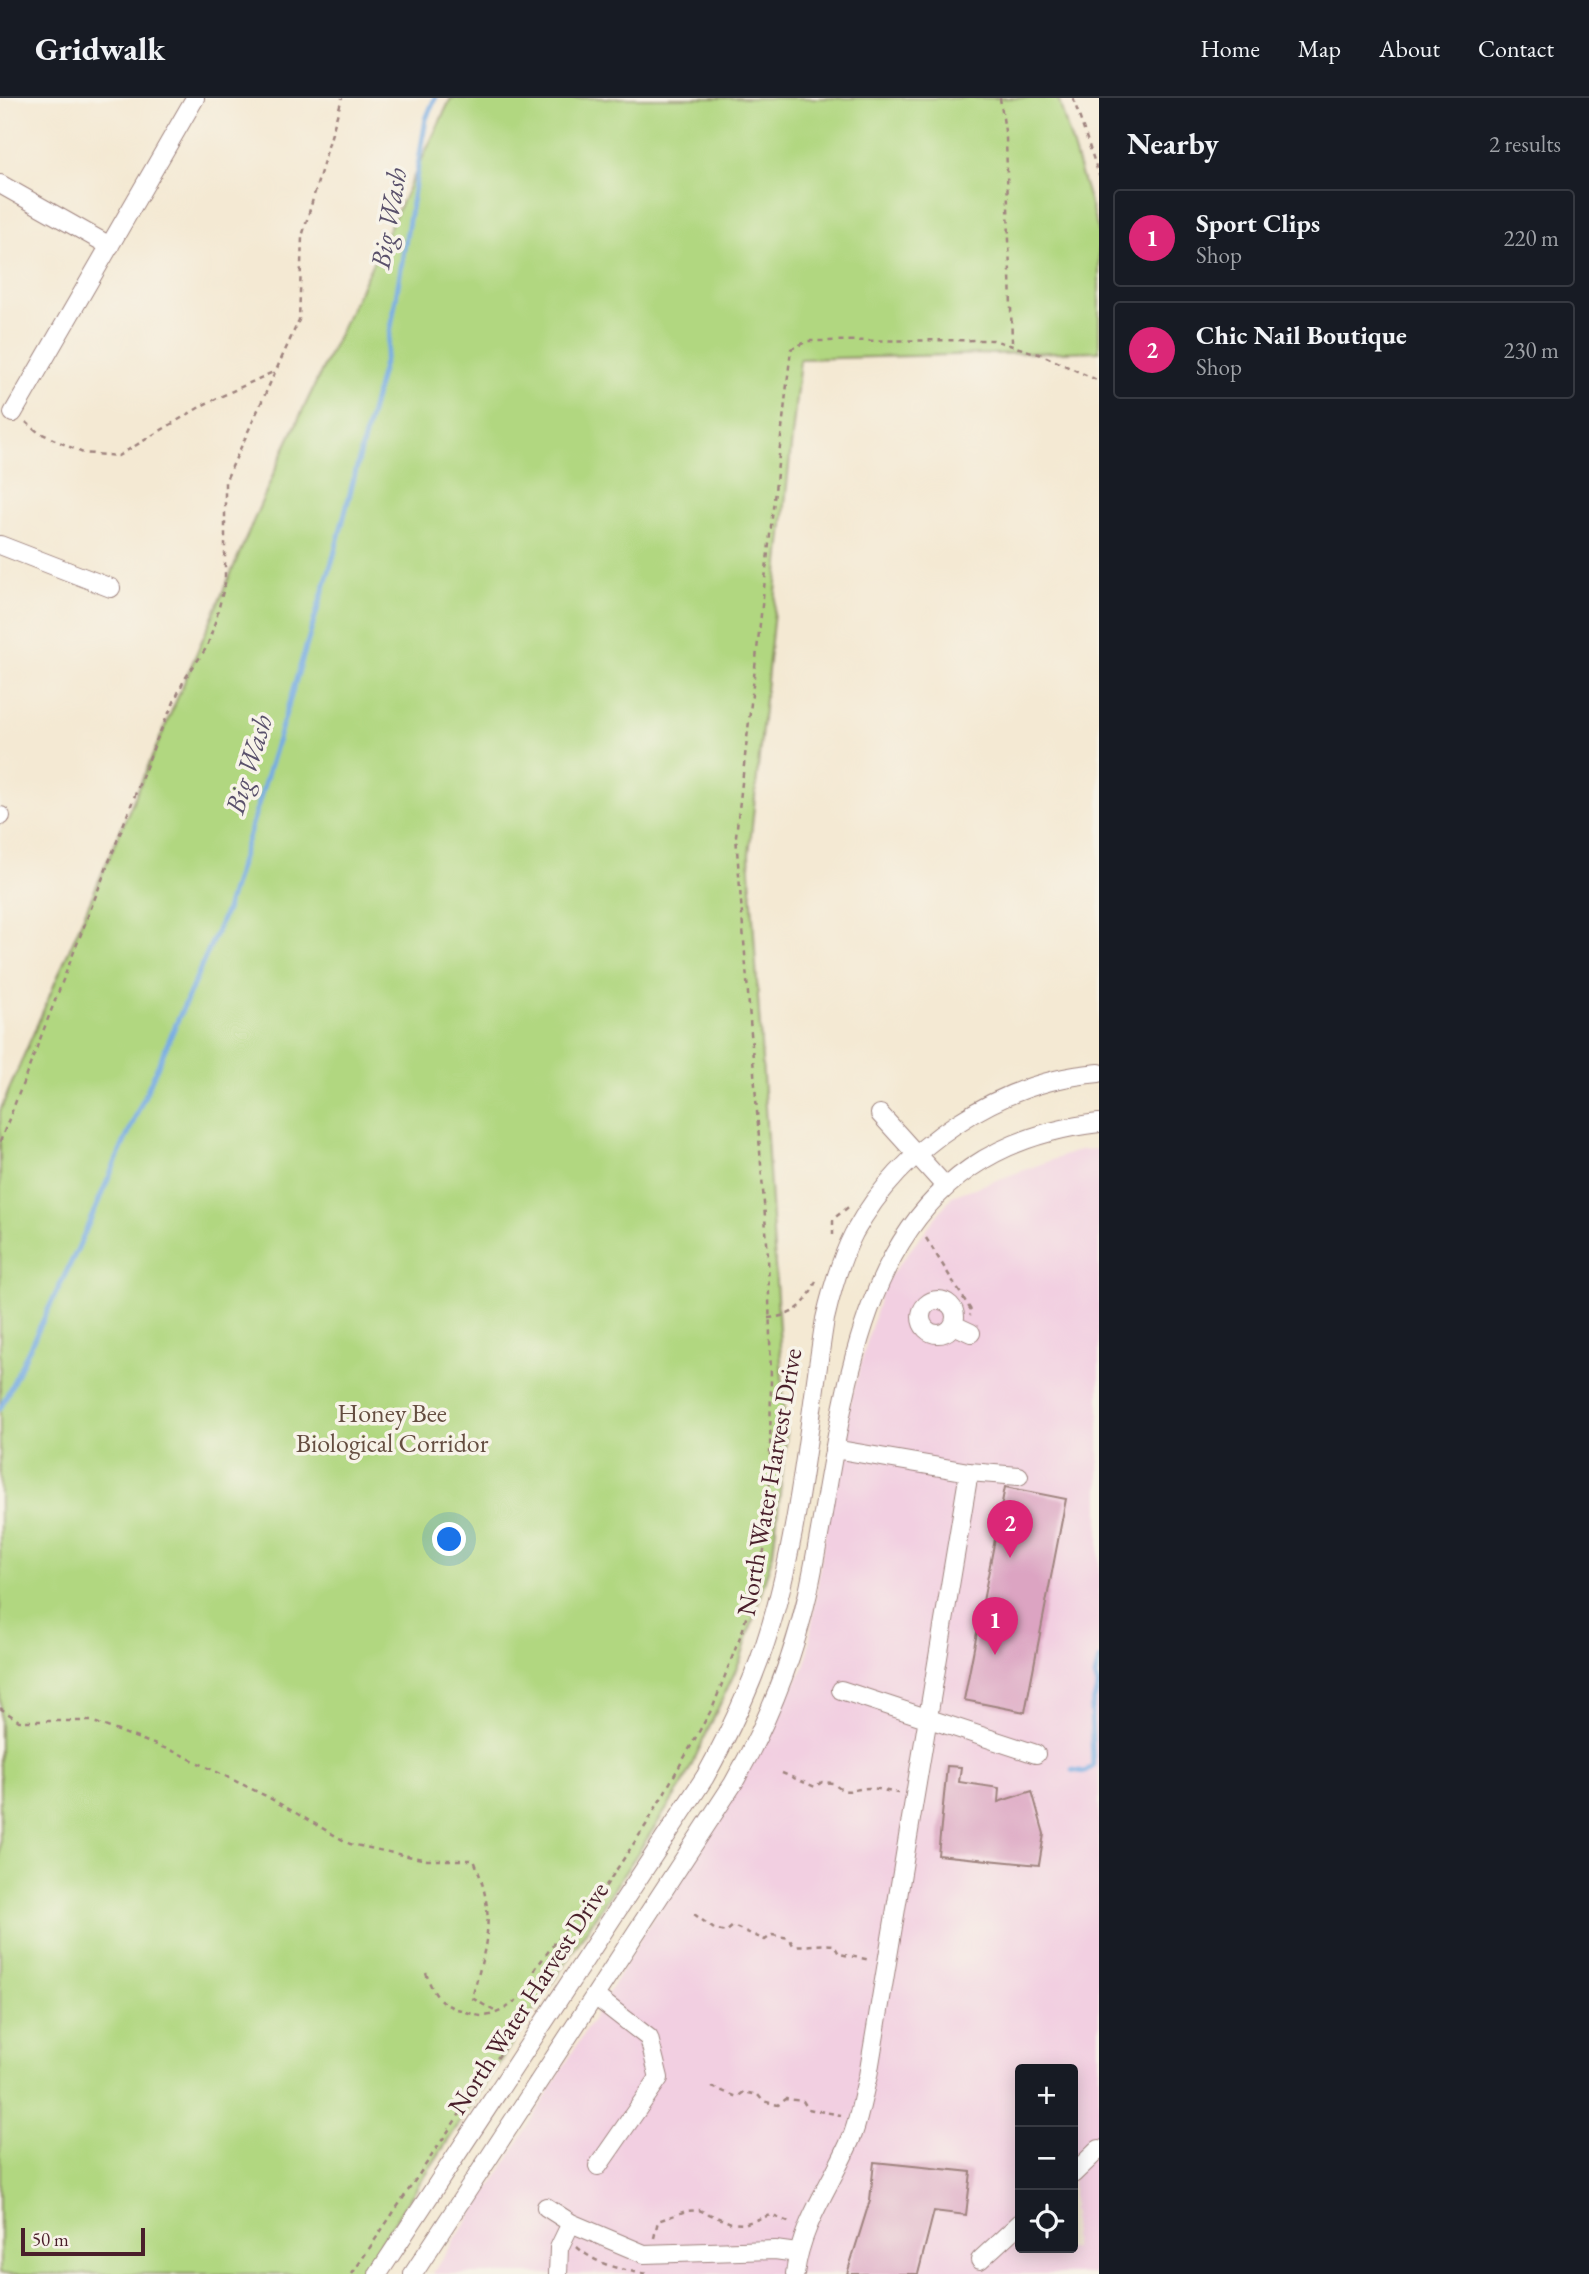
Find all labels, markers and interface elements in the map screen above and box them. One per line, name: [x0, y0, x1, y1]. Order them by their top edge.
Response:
text: Gridwalk: [35, 27, 165, 70]
text: Home: [1200, 33, 1260, 64]
text: Map: [1298, 33, 1341, 64]
text: About: [1379, 33, 1440, 64]
text: Contact: [1478, 33, 1554, 64]
text: Nearby: [1127, 124, 1219, 163]
text: 2 results: [1489, 129, 1561, 159]
water label: Big Wash: [361, 164, 415, 272]
text: Sport Clips: [1196, 206, 1320, 240]
text: 1: [1146, 223, 1158, 253]
text: 220 m: [1503, 223, 1559, 253]
text: Shop: [1196, 240, 1242, 270]
text: Chic Nail Boutique: [1196, 318, 1407, 352]
text: 2: [1146, 335, 1158, 365]
text: 230 m: [1503, 335, 1559, 365]
text: Shop: [1196, 352, 1242, 382]
water label: Big Wash: [216, 710, 280, 819]
street label: North Water Harvest Drive: [729, 1346, 809, 1618]
park label: Honey Bee Biological Corridor: [296, 1396, 489, 1460]
pin: 2: [987, 1500, 1033, 1558]
your location: [432, 1522, 466, 1556]
pin: 1: [972, 1597, 1018, 1655]
street label: North Water Harvest Drive: [440, 1875, 616, 2121]
map controls: [1015, 2064, 1078, 2253]
button: +: [1015, 2064, 1078, 2127]
button: −: [1015, 2127, 1078, 2190]
button: locate: [1015, 2190, 1078, 2253]
scale bar: [21, 2225, 145, 2257]
text: 50 m: [32, 2227, 69, 2252]

